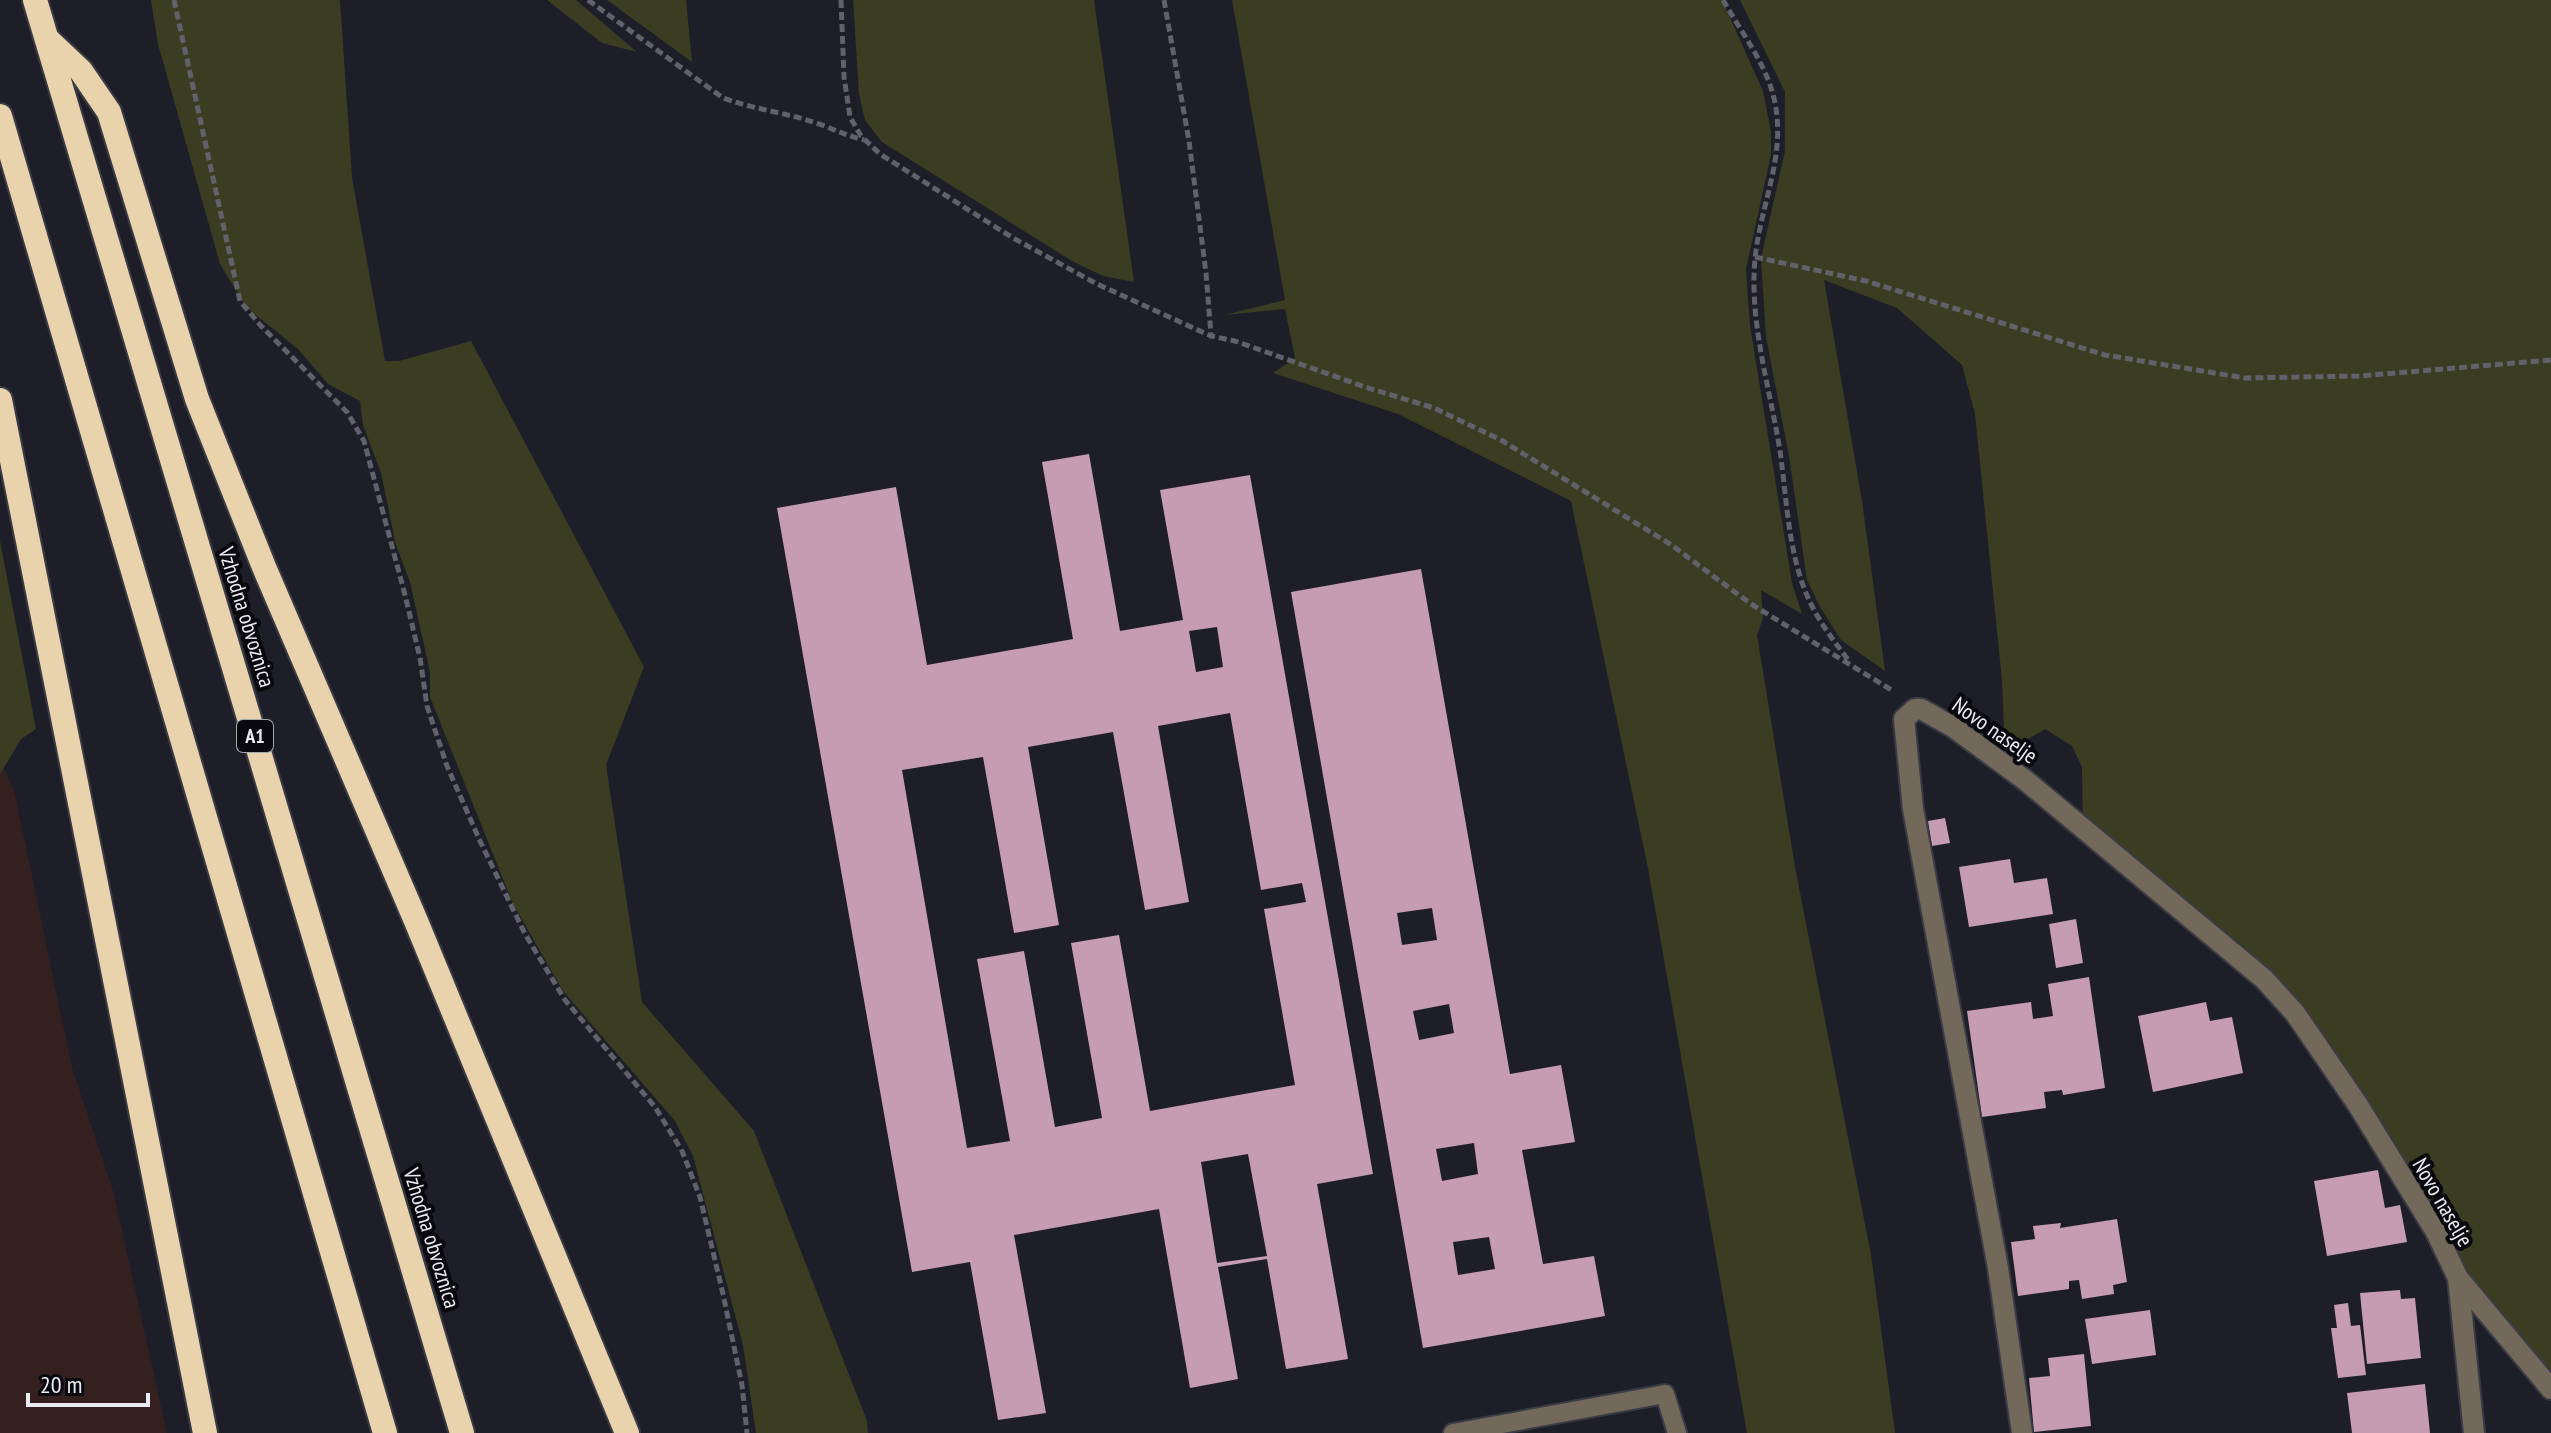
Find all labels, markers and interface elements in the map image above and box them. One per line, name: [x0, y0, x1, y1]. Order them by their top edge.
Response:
street label: Vzhodna obvoznica: [212, 543, 282, 690]
street label: Novo naselje: [1947, 690, 2043, 770]
road number: A1: [237, 720, 273, 752]
street label: Novo naselje: [2406, 1153, 2480, 1251]
street label: Vzhodna obvoznica: [397, 1164, 467, 1311]
scale bar: [28, 1357, 148, 1407]
text: 20 m: [40, 1369, 82, 1400]

